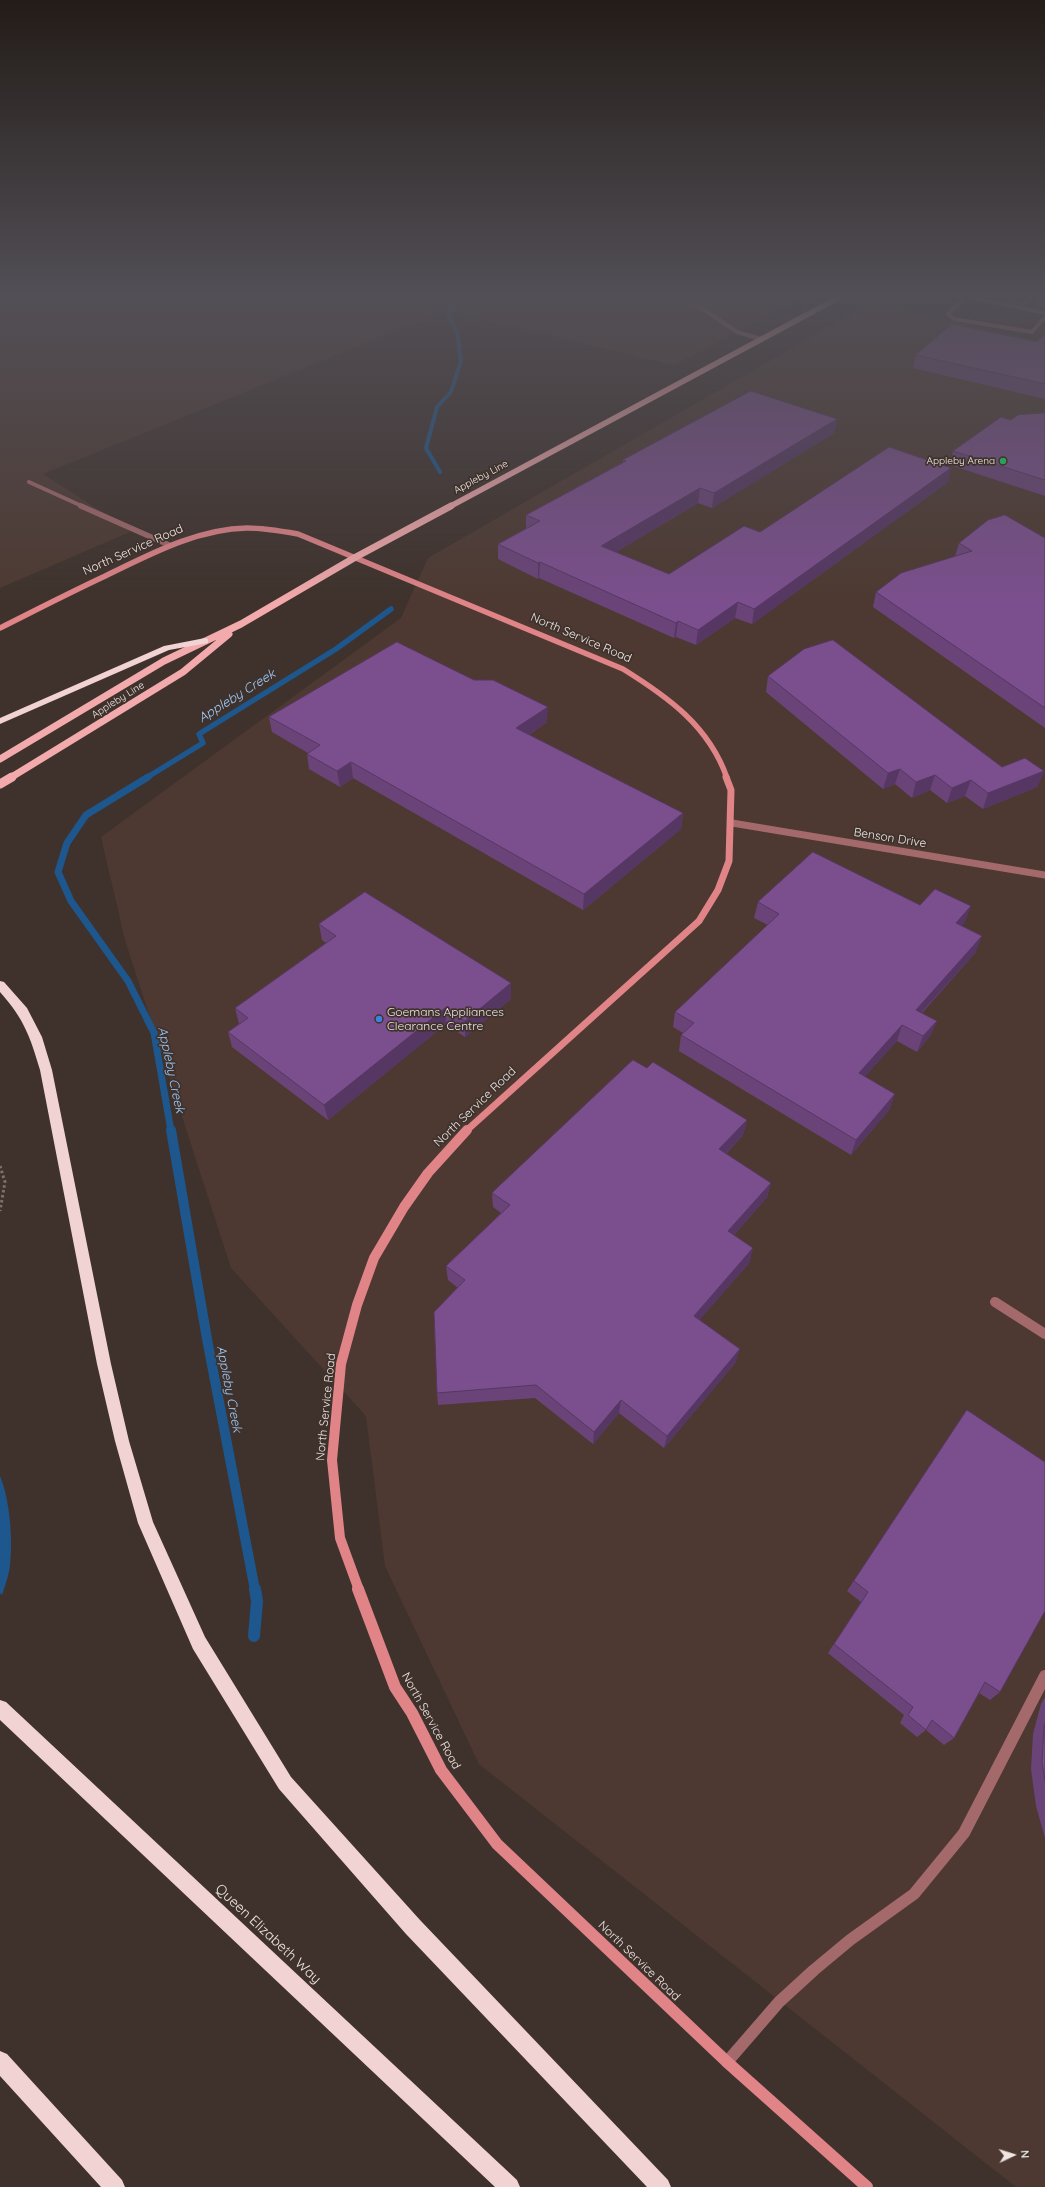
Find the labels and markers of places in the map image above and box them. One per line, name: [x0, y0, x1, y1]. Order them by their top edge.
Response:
place label: Appleby Arena: [927, 455, 995, 467]
marker: Appleby Arena: [998, 456, 1008, 466]
place label: Goemans Appliances Clearance Centre: [387, 1005, 504, 1033]
marker: Goemans Appliances Clearance Centre: [374, 1014, 384, 1024]

